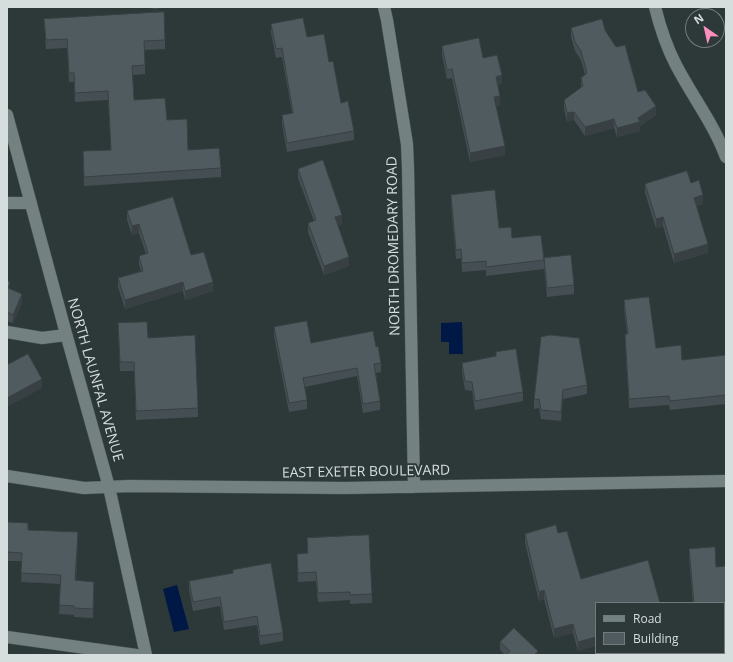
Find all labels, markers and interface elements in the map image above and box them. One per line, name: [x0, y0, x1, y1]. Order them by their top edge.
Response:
north arrow: [685, 8, 725, 48]
text: N: [691, 10, 706, 27]
street label: NORTH DROMEDARY ROAD: [384, 156, 404, 336]
street label: NORTH LAUNFAL AVENUE: [64, 296, 126, 464]
street label: EAST EXETER BOULEVARD: [282, 462, 450, 482]
legend: [595, 602, 725, 654]
text: Road: [633, 610, 662, 627]
text: Building: [633, 630, 678, 647]

